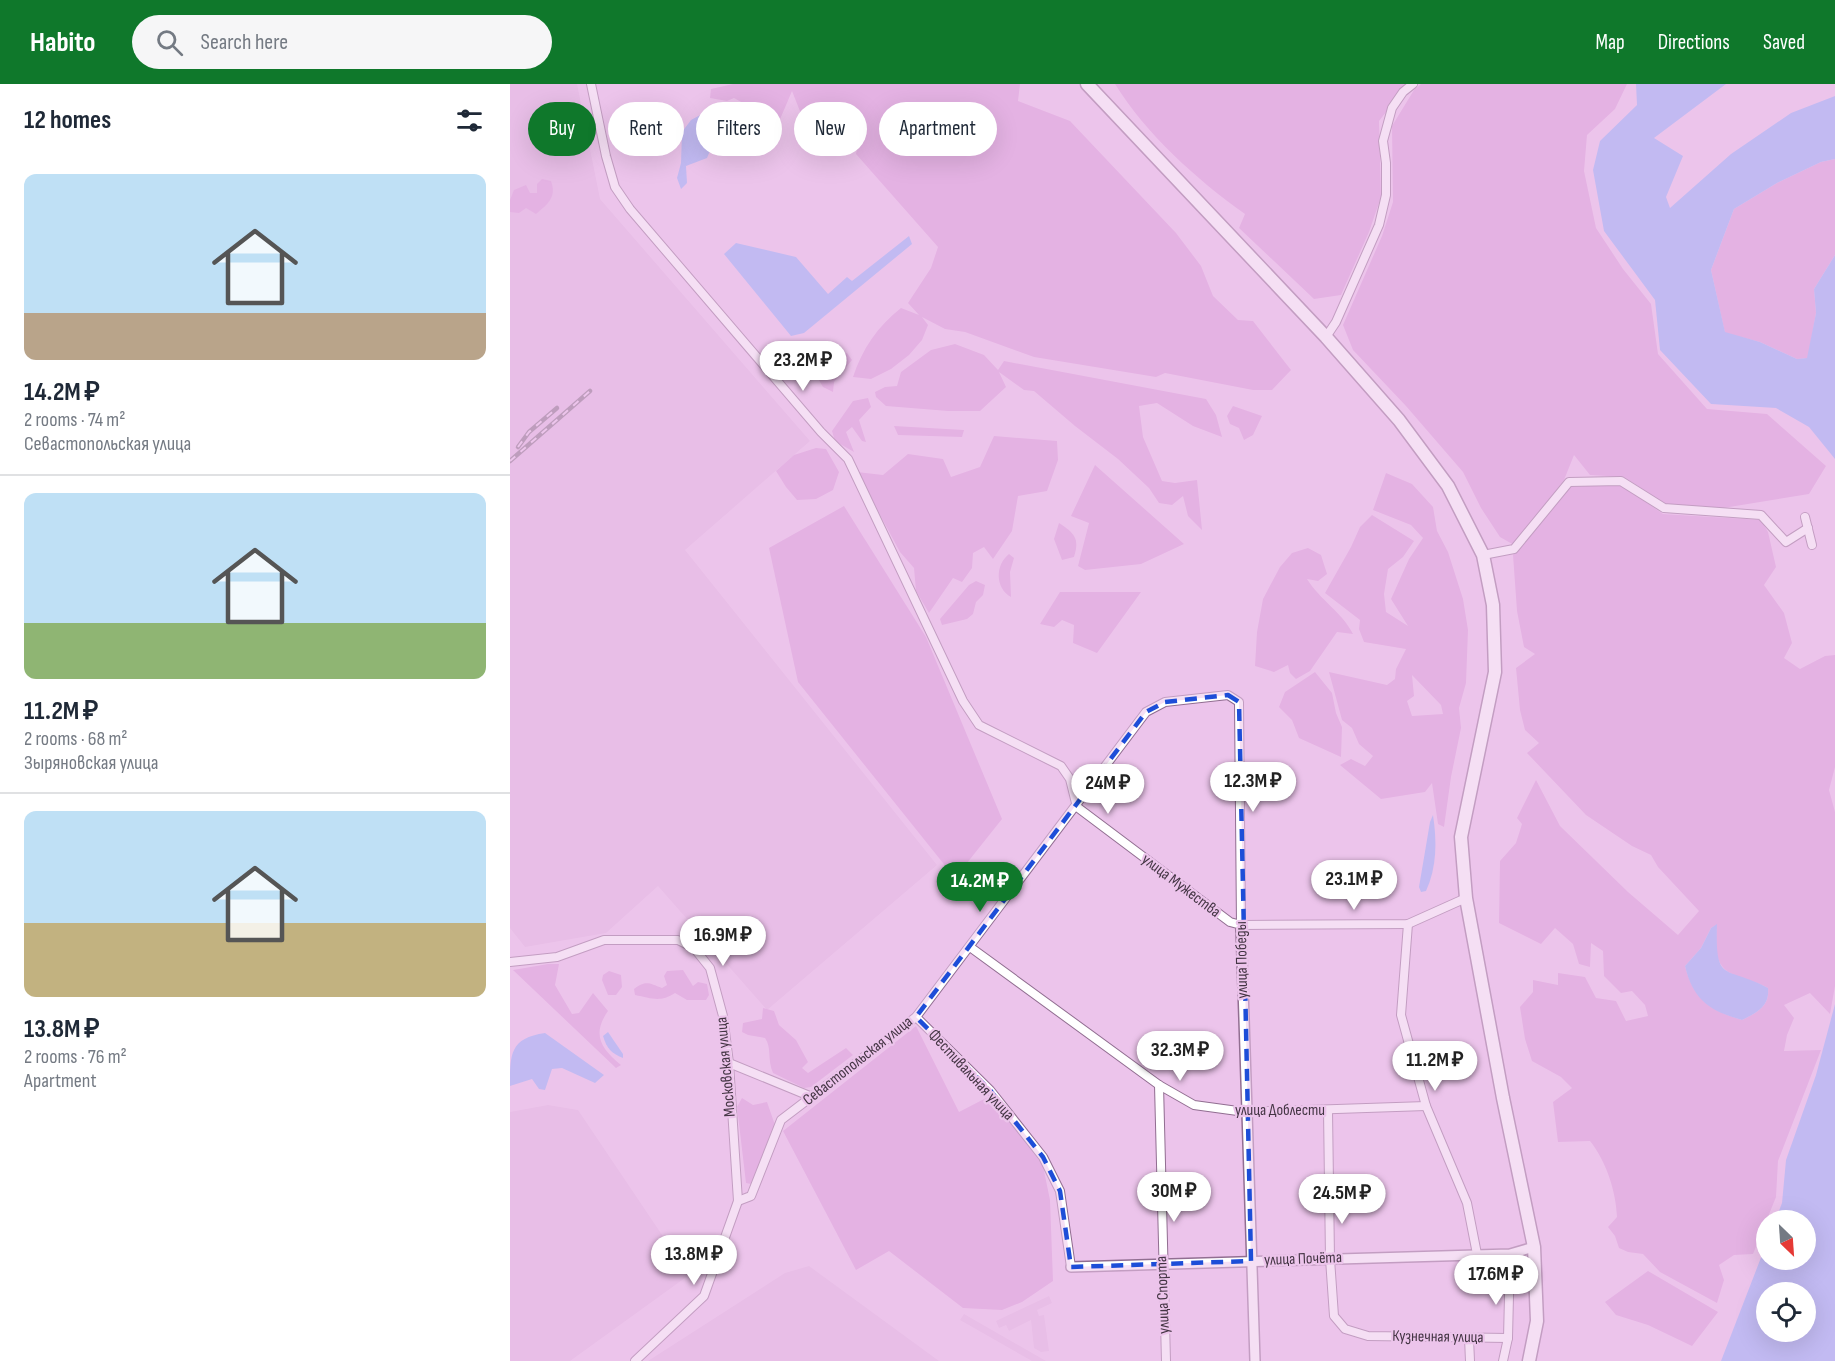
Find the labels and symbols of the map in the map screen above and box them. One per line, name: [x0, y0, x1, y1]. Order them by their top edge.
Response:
pin: 23.2M ₽: [748, 341, 858, 392]
pin: 12.3M ₽: [1198, 762, 1308, 813]
pin: 24M ₽: [1066, 764, 1150, 815]
street label: улица Мужества: [1138, 850, 1224, 922]
pin: 23.1M ₽: [1299, 860, 1409, 911]
pin: 14.2M ₽: [925, 862, 1035, 913]
pin: 16.9M ₽: [668, 916, 778, 967]
street label: улица Победы: [1232, 921, 1252, 999]
street label: Севастопольская улица: [799, 1012, 917, 1110]
street label: Московская улица: [712, 1016, 740, 1118]
street label: Фестивальная улица: [924, 1026, 1018, 1124]
pin: 32.3M ₽: [1125, 1031, 1235, 1082]
pin: 11.2M ₽: [1380, 1041, 1490, 1092]
street label: улица Доблести: [1235, 1101, 1325, 1120]
pin: 30M ₽: [1132, 1172, 1216, 1223]
pin: 24.5M ₽: [1287, 1174, 1397, 1225]
north arrow: [1756, 1210, 1816, 1270]
pin: 13.8M ₽: [639, 1235, 749, 1286]
street label: улица Почёта: [1264, 1248, 1342, 1270]
pin: 17.6M ₽: [1441, 1255, 1551, 1306]
street label: улица Спорта: [1152, 1256, 1174, 1334]
street label: Кузнечная улица: [1392, 1327, 1484, 1347]

